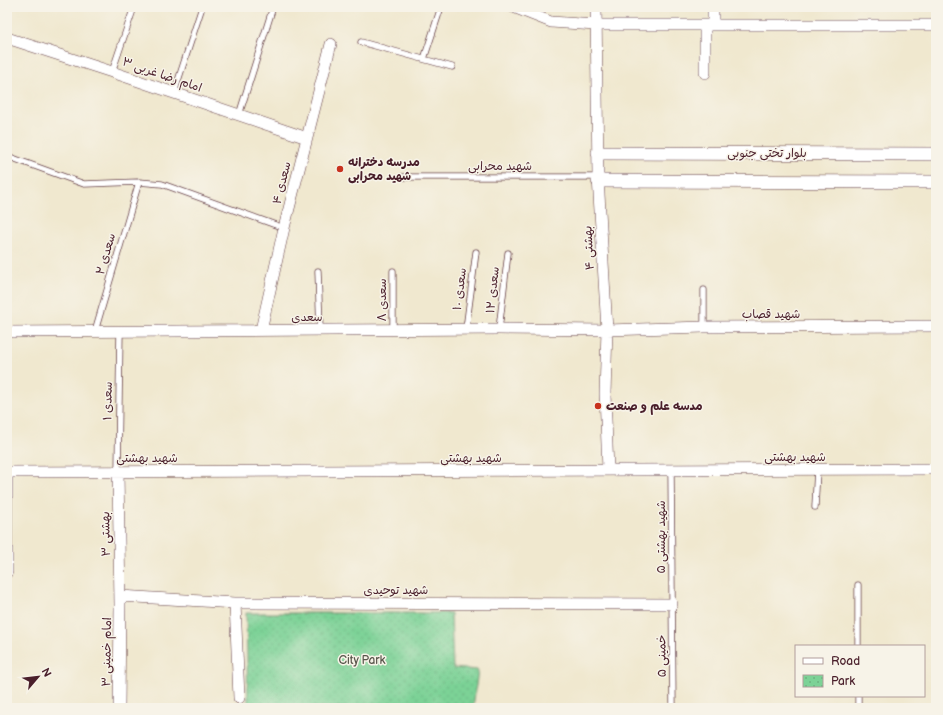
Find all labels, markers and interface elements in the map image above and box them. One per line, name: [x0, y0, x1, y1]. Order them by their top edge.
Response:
street label: امام رضا غربی ۳: [120, 54, 204, 97]
street label: بلوار تختی جنوبی: [727, 146, 807, 161]
place label: مدرسه دخترانه شهید محرابی: [348, 155, 420, 184]
street label: شهید محرابی: [468, 159, 532, 174]
street label: سعدی ۴: [269, 160, 295, 206]
marker: مدرسه دخترانه شهید محرابی: [335, 164, 345, 174]
street label: بهشتی ۴: [580, 225, 598, 271]
street label: سعدی ۲: [93, 231, 119, 277]
street label: سعدی ۱۲: [483, 266, 503, 314]
street label: سعدی ۱۰: [450, 267, 470, 311]
street label: سعدی ۸: [375, 279, 390, 321]
street label: شهید قصاب: [742, 307, 800, 322]
street label: سعدی: [291, 310, 323, 325]
street label: سعدی ۱: [100, 381, 116, 421]
place label: مدسه علم و صنعت: [606, 399, 703, 415]
marker: مدسه علم و صنعت: [593, 401, 603, 411]
street label: شهید بهشتی: [764, 450, 826, 465]
street label: شهید بهشتی: [116, 451, 178, 466]
street label: شهید بهشتی: [440, 451, 502, 466]
street label: شهید بهشتی ۵: [654, 501, 669, 573]
street label: بهشتی ۳: [98, 511, 114, 557]
street label: شهید توحیدی: [364, 583, 428, 598]
street label: امام خمینی ۳: [99, 617, 116, 687]
street label: خمینی ۵: [654, 634, 670, 678]
legend: [795, 645, 925, 697]
park label: City Park: [339, 653, 386, 668]
text: Road: [831, 654, 860, 669]
north arrow: [18, 657, 58, 697]
text: N: [39, 666, 54, 679]
text: Park: [831, 674, 855, 689]

